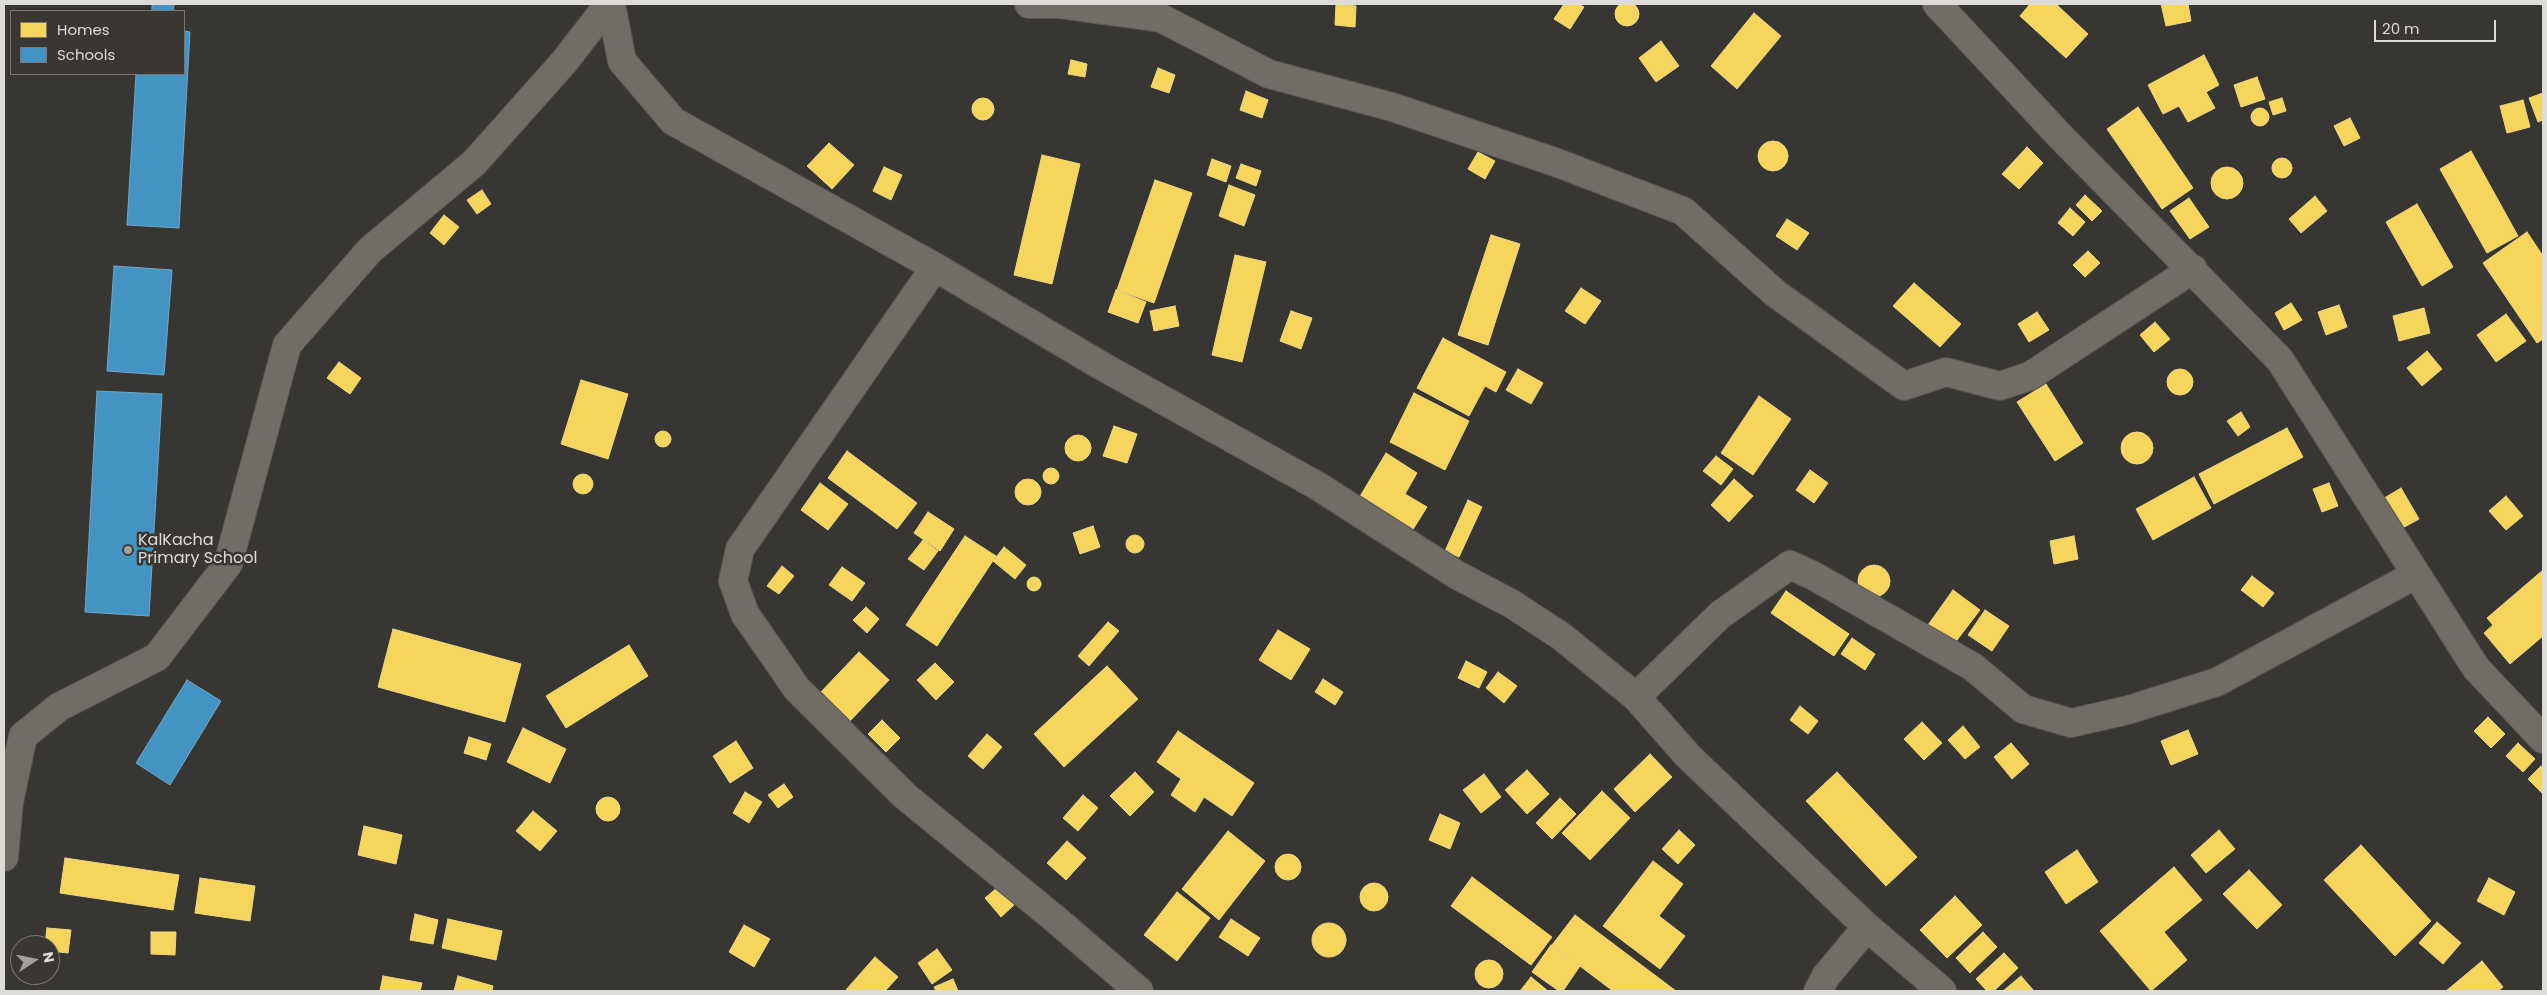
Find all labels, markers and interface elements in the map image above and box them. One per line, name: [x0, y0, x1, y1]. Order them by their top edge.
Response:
legend: [10, 10, 185, 75]
scale bar: [2377, 10, 2500, 42]
text: 20 m: [2382, 18, 2420, 39]
text: Homes: [57, 19, 110, 40]
text: Schools: [57, 44, 115, 65]
place label: KalKacha Primary School: [138, 531, 257, 569]
marker: KalKacha Primary School: [122, 544, 134, 556]
north arrow: [10, 935, 60, 985]
text: N: [38, 950, 60, 964]

